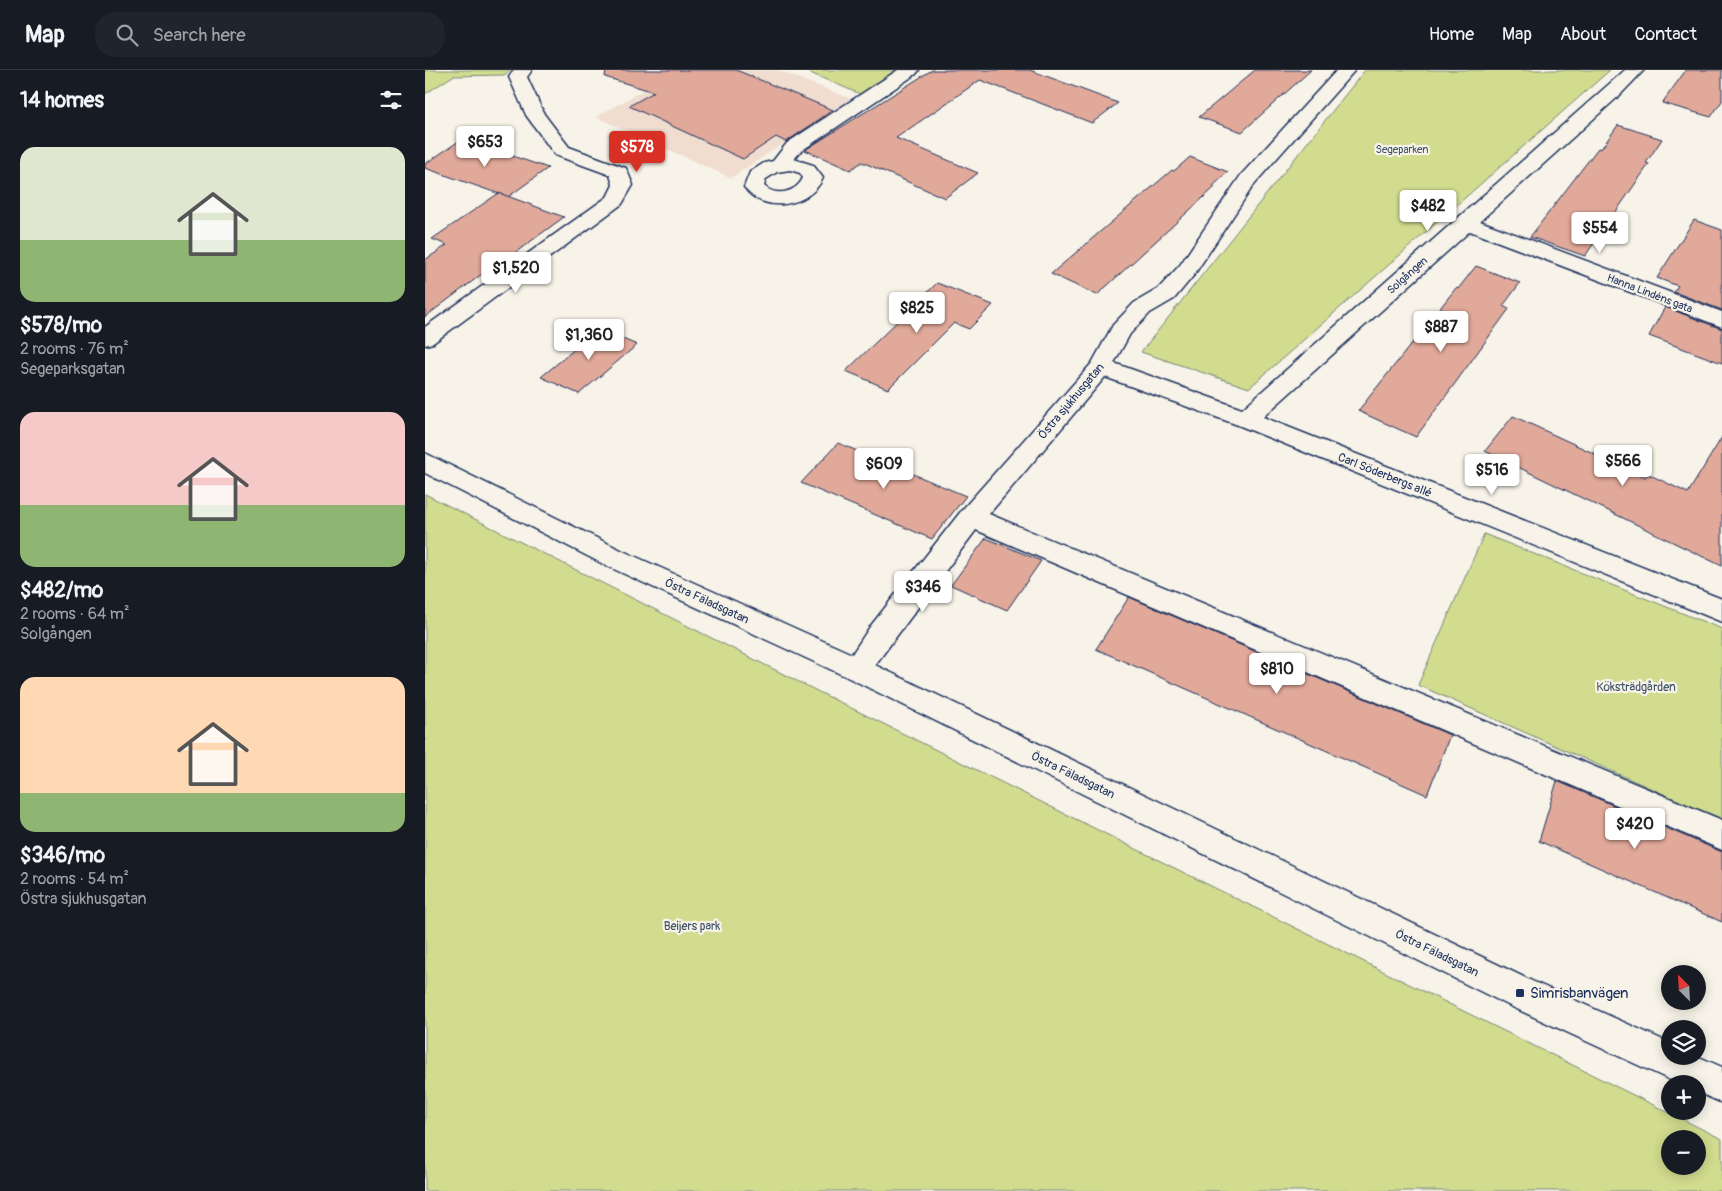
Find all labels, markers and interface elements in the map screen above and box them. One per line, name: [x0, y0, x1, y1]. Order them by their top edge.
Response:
search box: [95, 12, 445, 57]
text: Map: [25, 20, 65, 49]
icon: search: [113, 21, 141, 49]
text: Search here: [153, 23, 246, 47]
text: Home: [1429, 23, 1474, 46]
text: Map: [1502, 23, 1532, 46]
text: About: [1560, 23, 1606, 46]
text: Contact: [1634, 23, 1697, 46]
icon: filters: [377, 86, 405, 114]
text: 14 homes: [20, 87, 104, 114]
pin: $653: [455, 126, 515, 168]
pin: $578: [607, 131, 667, 173]
text: $653: [467, 132, 503, 152]
text: $578: [620, 137, 654, 157]
park label: Segeparken: [1375, 143, 1429, 156]
icon: home: [168, 179, 258, 269]
pin: $482: [1398, 190, 1458, 232]
text: $482: [1411, 196, 1445, 216]
pin: $554: [1570, 212, 1630, 254]
text: $554: [1582, 218, 1618, 238]
pin: $1,520: [475, 252, 557, 294]
street label: Solgången: [1385, 254, 1430, 297]
text: $1,520: [492, 258, 540, 278]
street label: Hanna Lindéns gata: [1605, 271, 1694, 316]
pin: $825: [887, 292, 947, 334]
text: $825: [900, 298, 934, 318]
pin: $887: [1411, 310, 1471, 353]
text: $578/mo: [20, 312, 102, 339]
text: $887: [1424, 317, 1458, 337]
pin: $1,360: [548, 318, 630, 361]
text: $1,360: [565, 325, 613, 345]
text: 2 rooms · 76 m²: [20, 339, 129, 359]
text: Segeparksgatan: [20, 359, 125, 379]
street label: Östra sjukhusgatan: [1034, 359, 1108, 442]
icon: home: [168, 444, 258, 534]
pin: $566: [1593, 444, 1653, 487]
pin: $609: [854, 448, 914, 490]
street label: Carl Söderbergs allé: [1336, 450, 1434, 501]
text: $566: [1605, 451, 1641, 471]
text: $609: [865, 454, 903, 474]
pin: $516: [1462, 454, 1522, 496]
text: $516: [1476, 460, 1508, 480]
pin: $346: [893, 570, 953, 613]
street label: Östra Fäladsgatan: [662, 574, 752, 628]
text: $482/mo: [20, 577, 103, 604]
text: $346: [905, 577, 941, 597]
text: 2 rooms · 64 m²: [20, 604, 130, 624]
text: Solgången: [20, 624, 92, 644]
pin: $810: [1247, 652, 1307, 695]
text: $810: [1260, 659, 1294, 679]
park label: Köksträdgården: [1596, 680, 1676, 695]
icon: home: [168, 709, 258, 799]
street label: Östra Fäladsgatan: [1028, 748, 1118, 802]
pin: $420: [1605, 808, 1665, 850]
text: $420: [1616, 814, 1654, 834]
text: $346/mo: [20, 842, 105, 869]
text: 2 rooms · 54 m²: [20, 869, 129, 889]
text: Östra sjukhusgatan: [20, 889, 146, 909]
park label: Beijers park: [664, 919, 720, 934]
street label: Östra Fäladsgatan: [1392, 926, 1482, 980]
north arrow: [1661, 965, 1706, 1010]
map controls: [1661, 965, 1706, 1175]
place label: Simrisbanvägen: [1530, 984, 1629, 1003]
marker: Simrisbanvägen: [1514, 987, 1526, 999]
button: layers: [1661, 1020, 1706, 1065]
button: +: [1661, 1075, 1706, 1120]
button: −: [1661, 1130, 1706, 1175]

